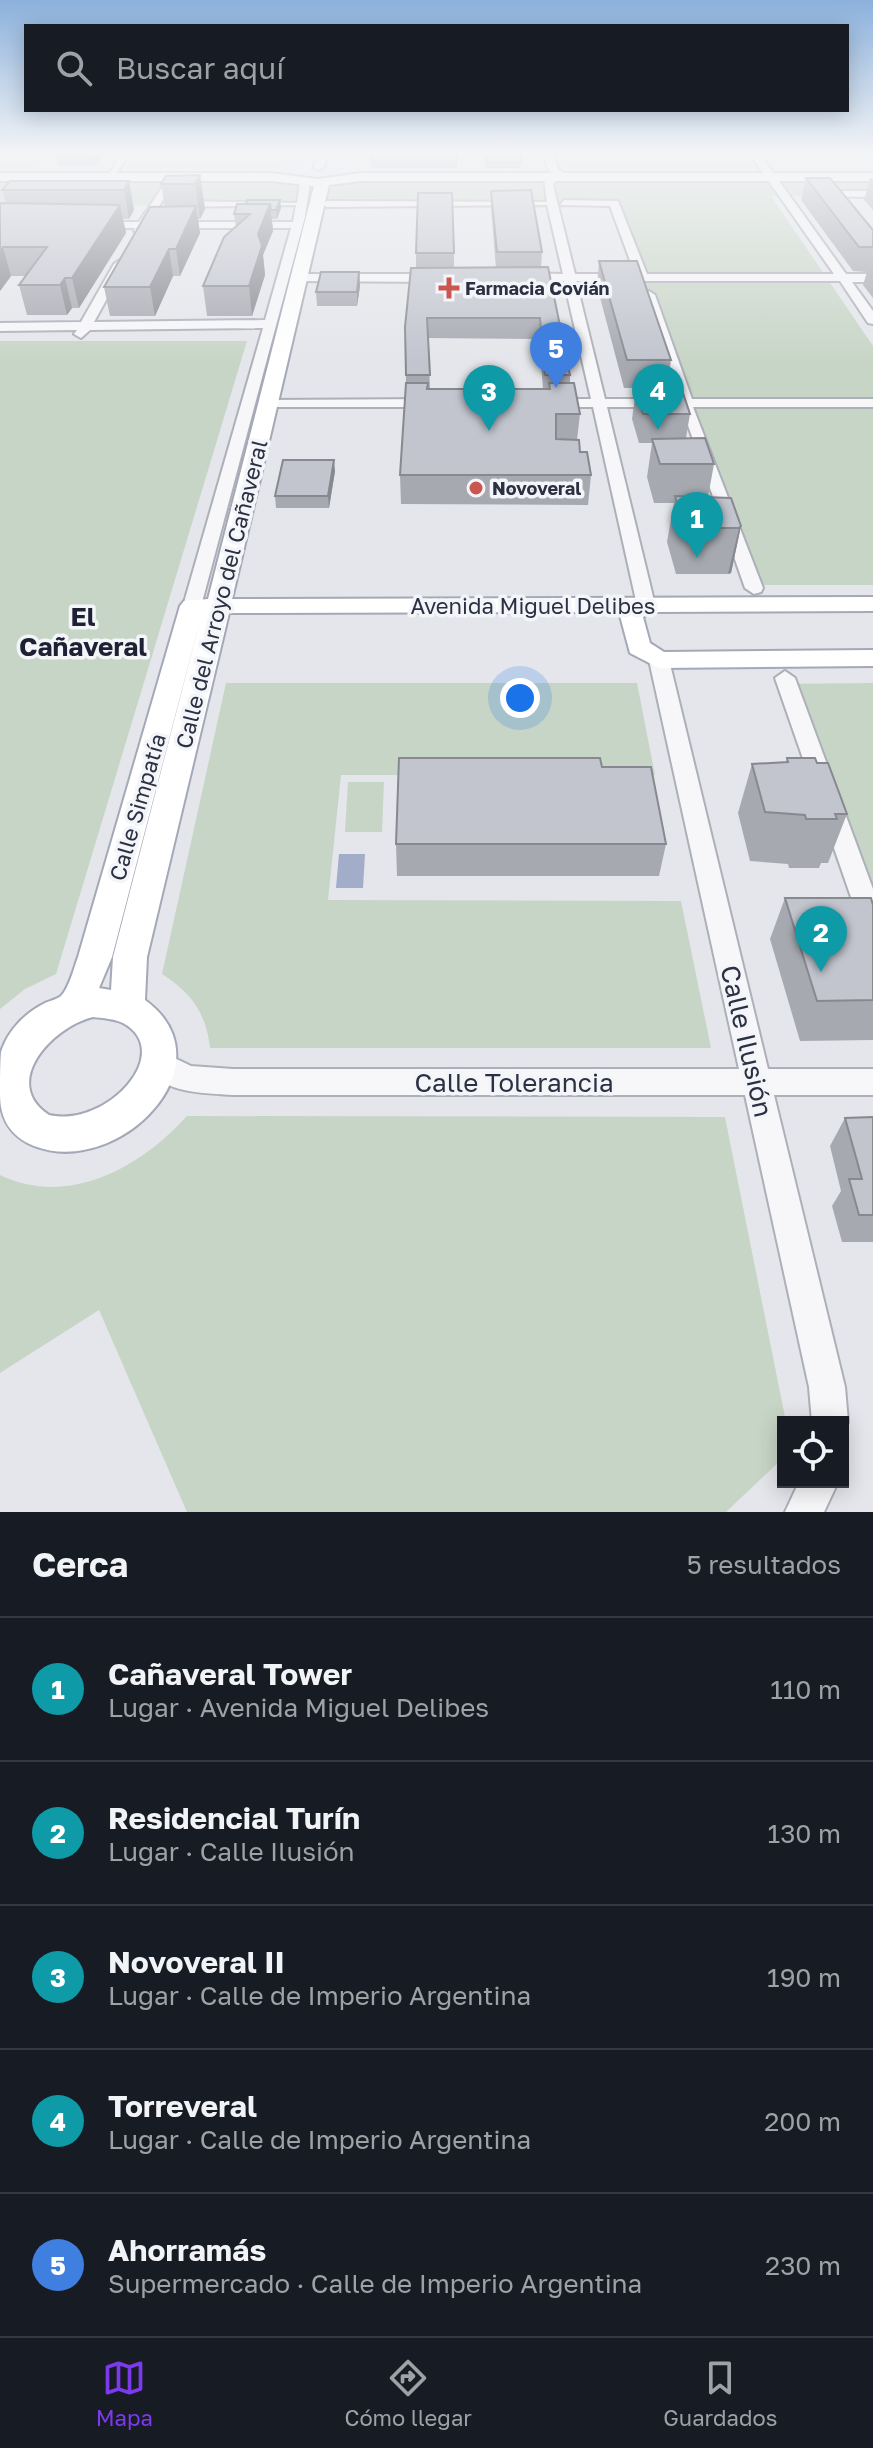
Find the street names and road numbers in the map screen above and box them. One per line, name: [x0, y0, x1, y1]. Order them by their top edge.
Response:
street label: Calle del Arroyo del Cañaveral: [169, 437, 273, 751]
street label: Avenida Miguel Delibes: [411, 592, 655, 619]
street label: Calle Simpatía: [103, 730, 171, 884]
street label: Calle Ilusión: [714, 962, 780, 1120]
street label: Calle Tolerancia: [414, 1067, 614, 1098]

